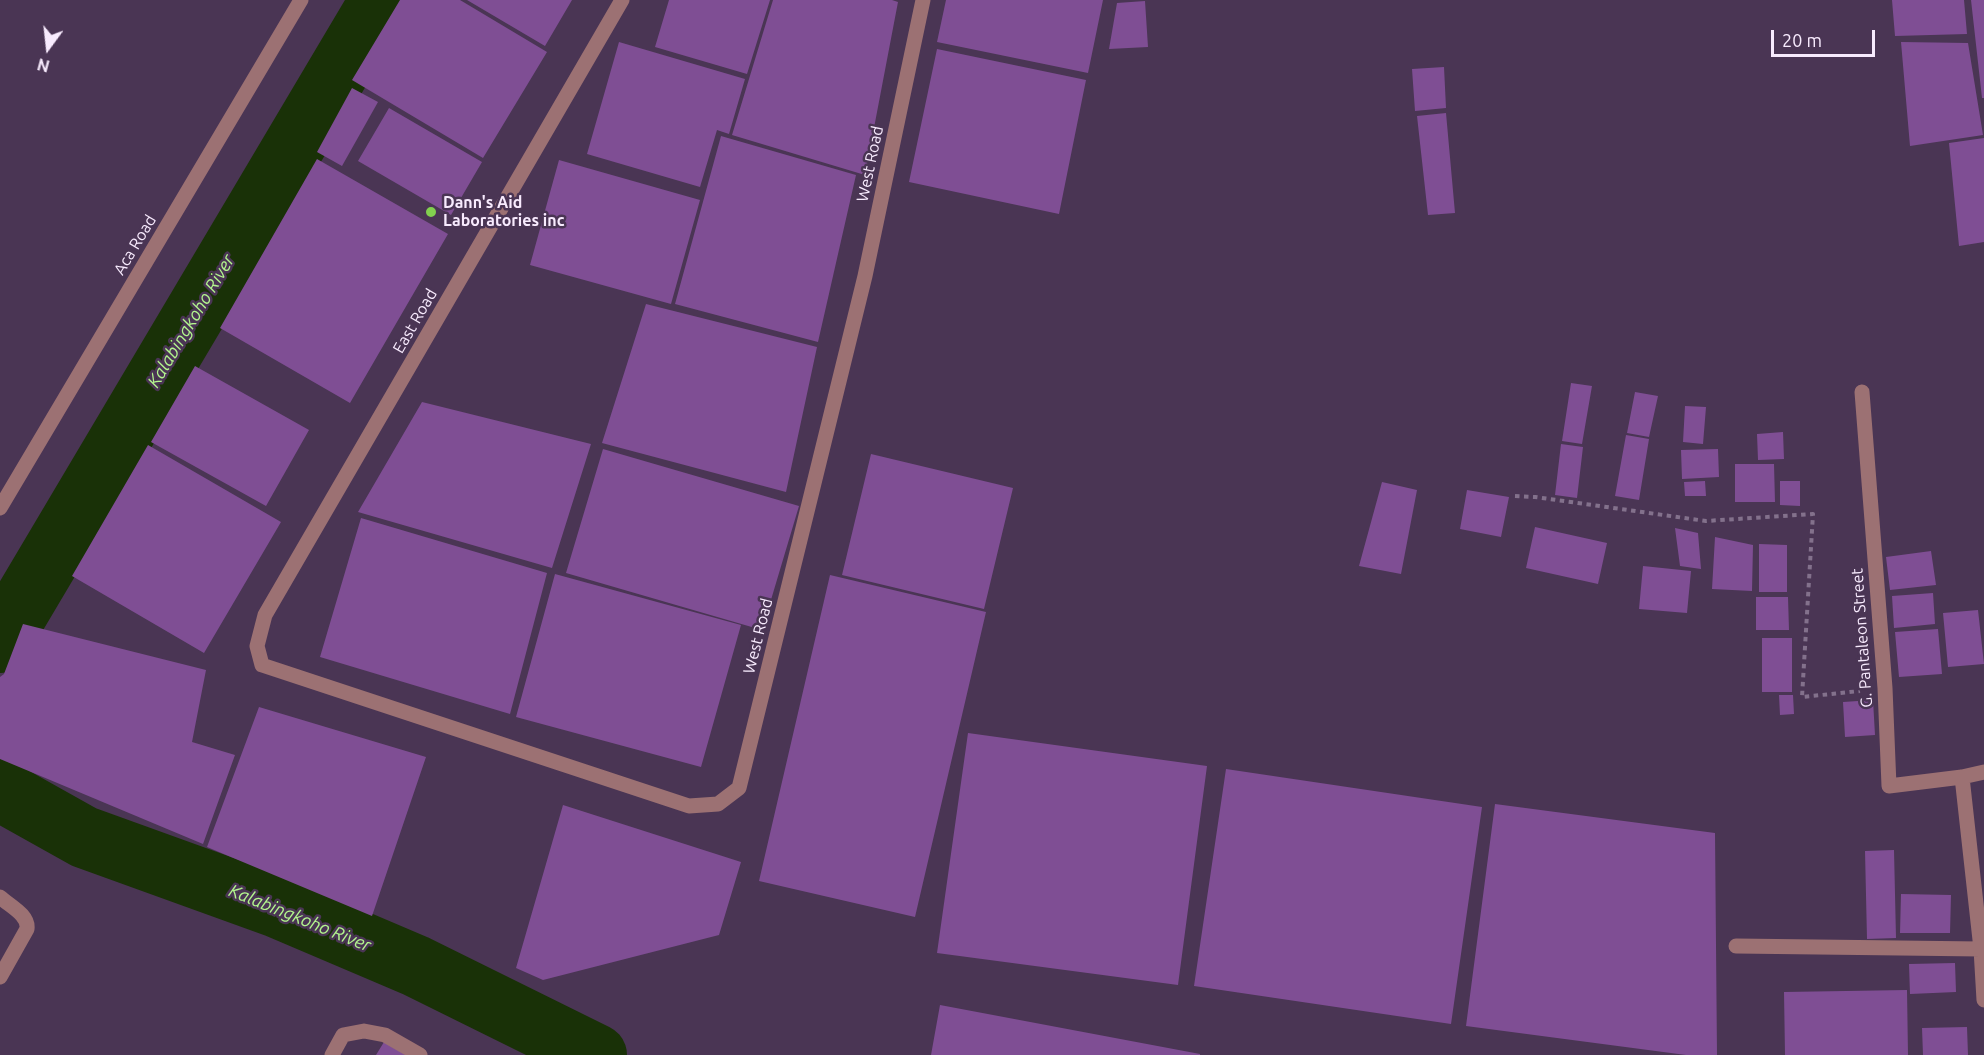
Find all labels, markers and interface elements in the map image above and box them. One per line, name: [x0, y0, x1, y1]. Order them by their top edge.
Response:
north arrow: [18, 18, 78, 78]
scale bar: [1774, 18, 1878, 56]
text: 20 m: [1782, 30, 1822, 50]
text: N: [35, 55, 51, 76]
street label: West Road: [853, 124, 887, 204]
place label: Dann's Aid Laboratories inc: [443, 193, 565, 231]
marker: Dann's Aid Laboratories inc: [424, 205, 438, 219]
street label: Aca Road: [110, 212, 160, 278]
water label: Kalabingkoho River: [143, 251, 239, 391]
street label: East Road: [389, 285, 441, 357]
street label: G. Pantaleon Street: [1848, 568, 1876, 708]
street label: West Road: [739, 596, 777, 676]
water label: Kalabingkoho River: [226, 880, 374, 956]

